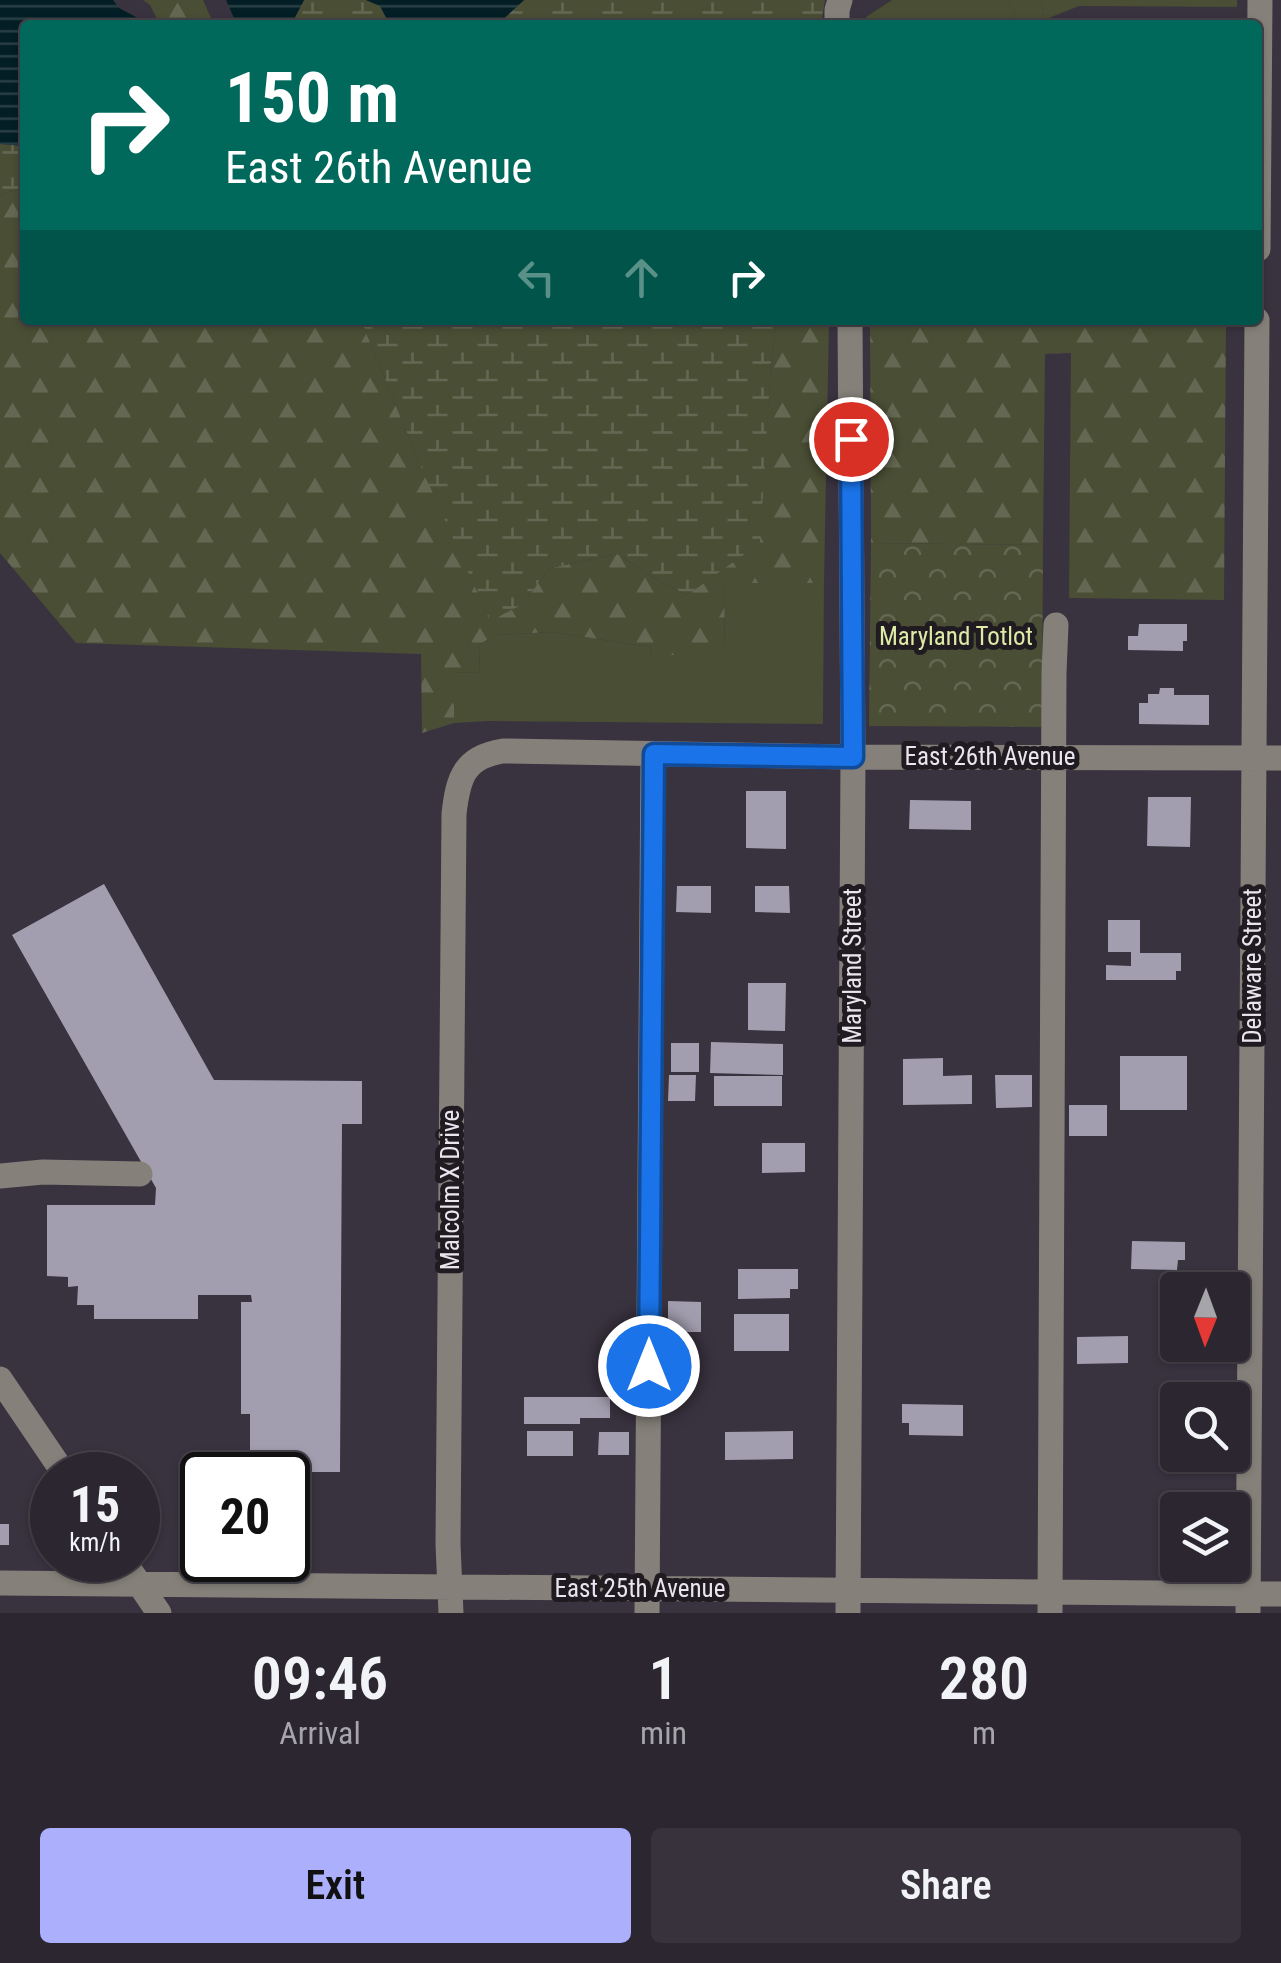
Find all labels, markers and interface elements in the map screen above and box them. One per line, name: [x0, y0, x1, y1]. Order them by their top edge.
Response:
text: 150 m: [225, 57, 399, 139]
icon: right: [60, 60, 190, 190]
text: East 26th Avenue: [225, 141, 532, 194]
icon: left: [509, 250, 564, 305]
icon: ahead: [614, 250, 669, 305]
icon: right: [719, 250, 774, 305]
pin: [809, 397, 894, 482]
icon: arrive: [824, 412, 879, 467]
park label: Maryland Totlot: [879, 622, 1033, 651]
street label: East 26th Avenue: [905, 742, 1075, 771]
street label: Maryland Street: [838, 888, 867, 1044]
street label: Delaware Street: [1238, 888, 1267, 1044]
street label: Malcolm X Drive: [436, 1110, 465, 1270]
north arrow: [1160, 1272, 1250, 1362]
map controls: [1160, 1272, 1250, 1582]
position arrow: [597, 1314, 701, 1418]
button: search: [1160, 1382, 1250, 1472]
speed limit sign: 20: [180, 1452, 310, 1582]
text: 15: [70, 1476, 120, 1534]
button: layers: [1160, 1492, 1250, 1582]
text: km/h: [69, 1528, 121, 1557]
street label: East 25th Avenue: [555, 1574, 725, 1603]
text: 09:46: [252, 1643, 388, 1714]
text: 1: [648, 1643, 679, 1714]
text: 280: [939, 1643, 1029, 1714]
text: Arrival: [279, 1714, 361, 1752]
text: min: [640, 1714, 687, 1752]
text: m: [972, 1714, 996, 1752]
button: Exit: [40, 1828, 631, 1943]
button: Share: [651, 1828, 1241, 1943]

